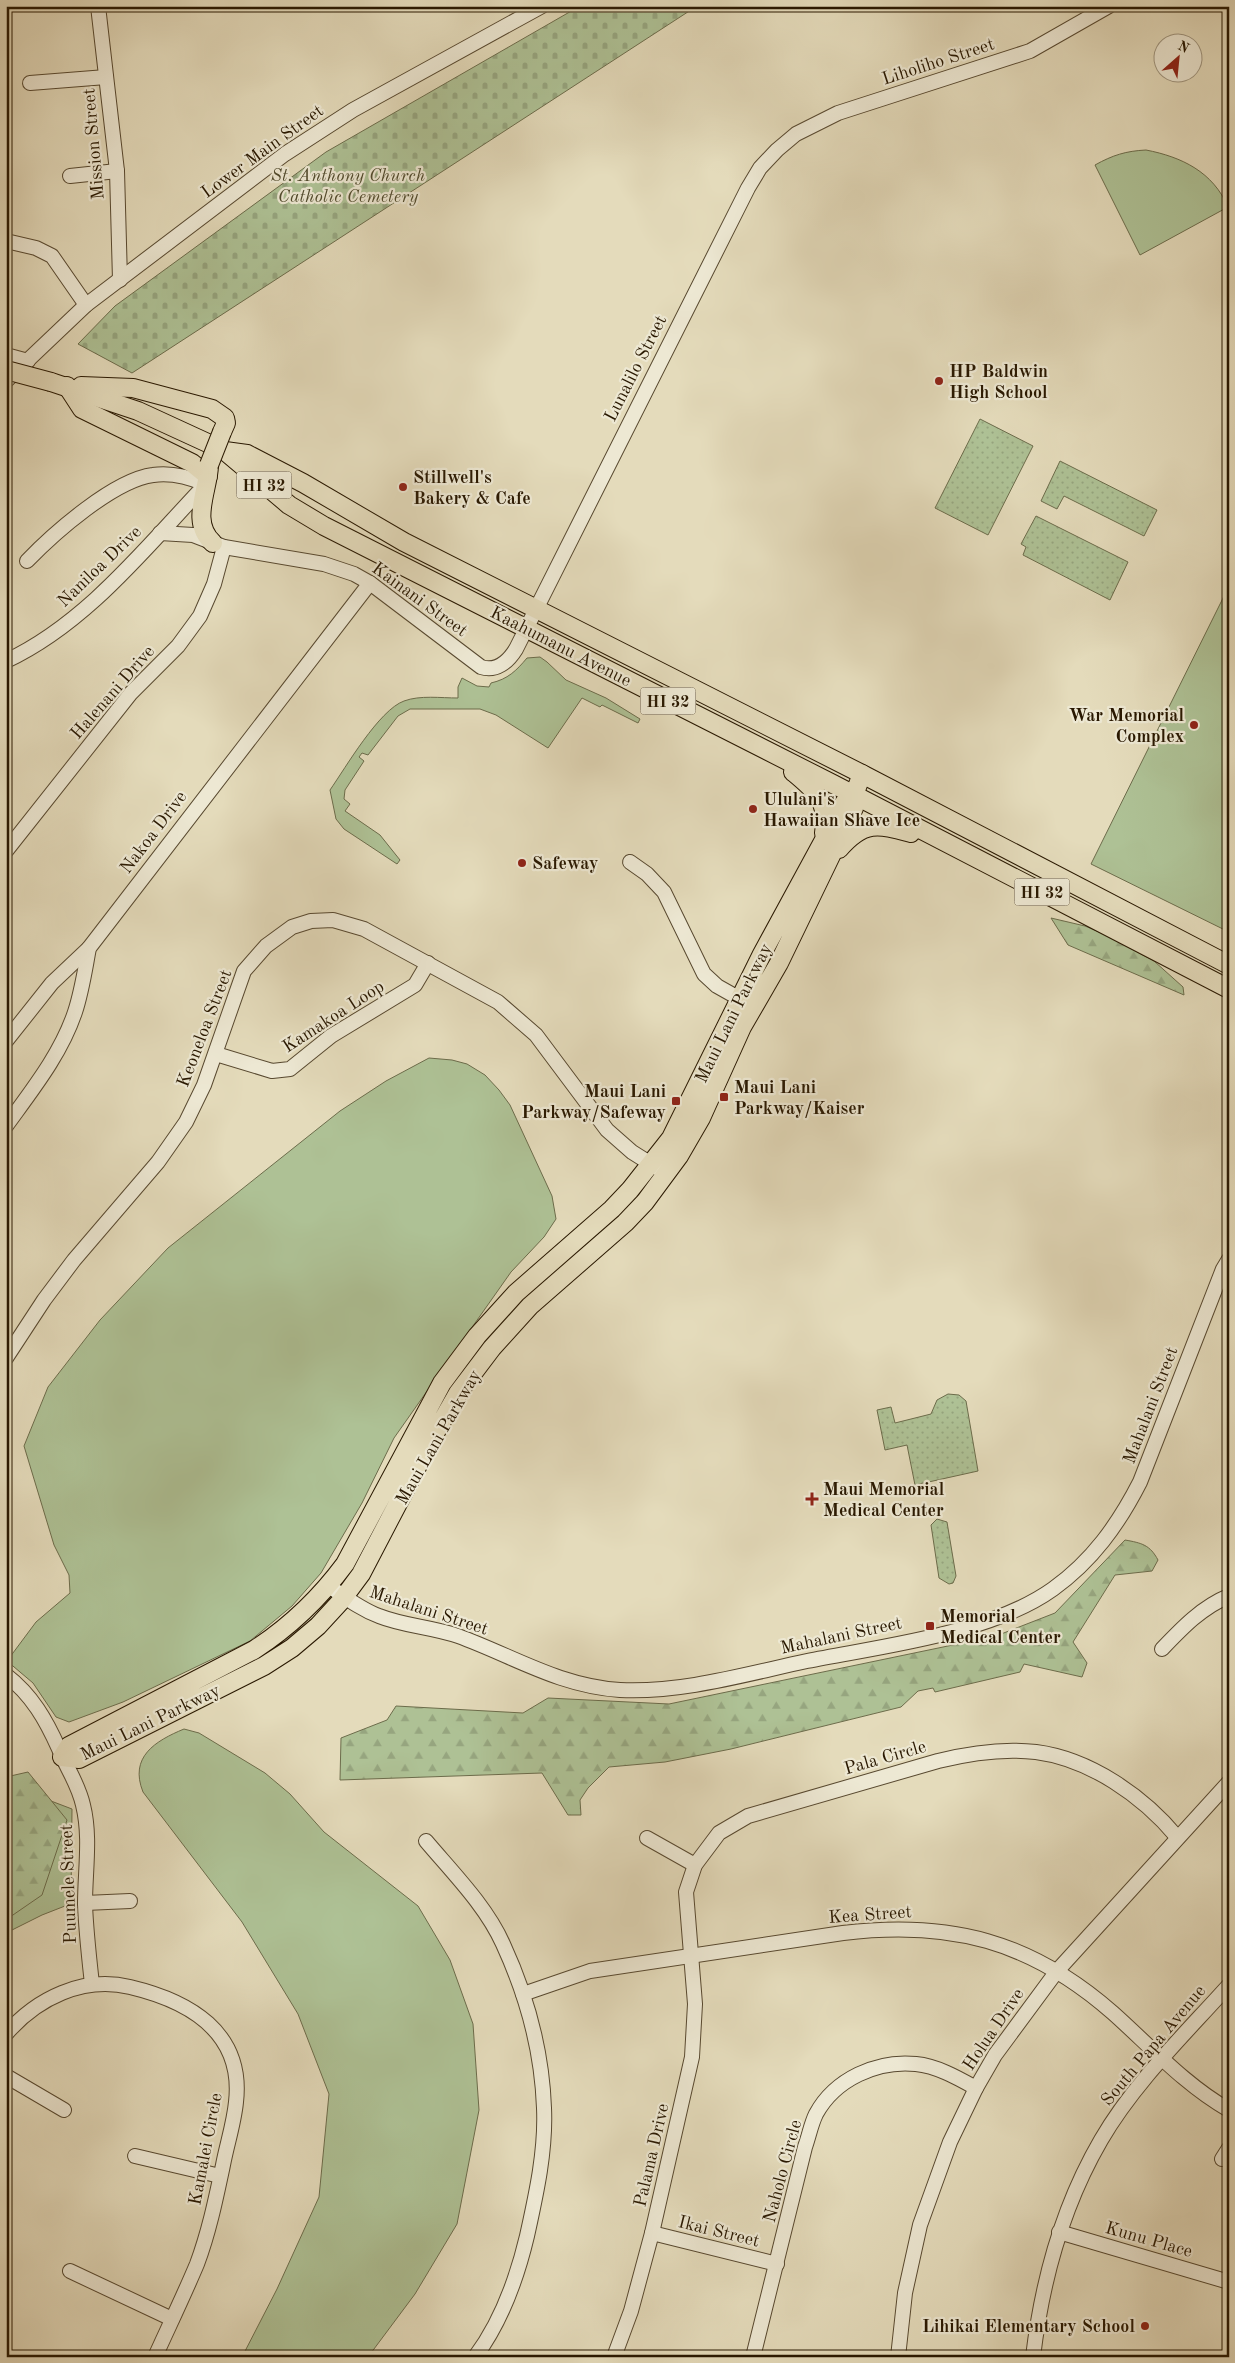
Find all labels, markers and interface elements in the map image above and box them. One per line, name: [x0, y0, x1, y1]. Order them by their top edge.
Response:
north arrow: [1152, 32, 1202, 82]
street label: Liholiho Street: [880, 35, 997, 89]
text: N: [1176, 39, 1192, 56]
street label: Mission Street: [80, 87, 108, 200]
street label: Lower Main Street: [198, 102, 327, 202]
park label: St. Anthony Church Catholic Cemetery: [271, 167, 425, 206]
street label: Lunalilo Street: [601, 312, 670, 424]
place label: HP Baldwin High School: [949, 363, 1048, 402]
marker: HP Baldwin High School: [933, 375, 945, 387]
place label: Stillwell's Bakery & Cafe: [413, 469, 531, 508]
road number: HI 32: [236, 472, 292, 498]
marker: Stillwell's Bakery & Cafe: [397, 481, 409, 493]
street label: Naniloa Drive: [54, 523, 145, 611]
street label: Kainani Street: [368, 559, 471, 640]
street label: Kaahumanu Avenue: [487, 604, 634, 690]
street label: Halenani Drive: [67, 642, 158, 743]
road number: HI 32: [640, 688, 696, 714]
place label: War Memorial Complex: [1069, 707, 1184, 746]
marker: War Memorial Complex: [1188, 719, 1200, 731]
street label: Nakoa Drive: [117, 788, 191, 877]
place label: Ululani's Hawaiian Shave Ice: [763, 791, 920, 830]
marker: Ululani's Hawaiian Shave Ice: [747, 803, 759, 815]
place label: Safeway: [532, 855, 598, 873]
marker: Safeway: [516, 857, 528, 869]
road number: HI 32: [1014, 879, 1070, 906]
street label: Maui Lani Parkway: [692, 940, 776, 1086]
street label: Keoneloa Street: [174, 967, 236, 1090]
street label: Kamakoa Loop: [280, 977, 388, 1056]
place label: Maui Lani Parkway/Kaiser: [734, 1079, 865, 1118]
place label: Maui Lani Parkway/Safeway: [521, 1083, 666, 1122]
marker: Maui Lani Parkway/Kaiser: [718, 1091, 730, 1103]
marker: Maui Lani Parkway/Safeway: [670, 1095, 682, 1107]
street label: Mahalani Street: [1120, 1344, 1182, 1466]
street label: Maui Lani Parkway: [393, 1366, 485, 1508]
place label: Maui Memorial Medical Center: [823, 1481, 945, 1520]
marker: Maui Memorial Medical Center: [805, 1492, 819, 1506]
street label: Mahalani Street: [367, 1583, 490, 1639]
place label: Memorial Medical Center: [940, 1608, 1061, 1647]
street label: Mahalani Street: [779, 1614, 904, 1658]
marker: Memorial Medical Center: [924, 1620, 936, 1632]
street label: Maui Lani Parkway: [78, 1681, 223, 1764]
street label: Pala Circle: [842, 1738, 928, 1778]
street label: Puumele Street: [58, 1824, 80, 1944]
street label: Kea Street: [828, 1903, 912, 1927]
street label: South Papa Avenue: [1098, 1982, 1209, 2109]
street label: Holua Drive: [960, 1985, 1028, 2074]
street label: Kamalei Circle: [186, 2092, 226, 2207]
street label: Palama Drive: [631, 2102, 673, 2209]
street label: Naholo Circle: [761, 2118, 805, 2225]
street label: Ikai Street: [676, 2213, 761, 2251]
street label: Kunu Place: [1103, 2219, 1194, 2261]
place label: Lihikai Elementary School: [922, 2318, 1135, 2336]
marker: Lihikai Elementary School: [1139, 2320, 1151, 2332]

